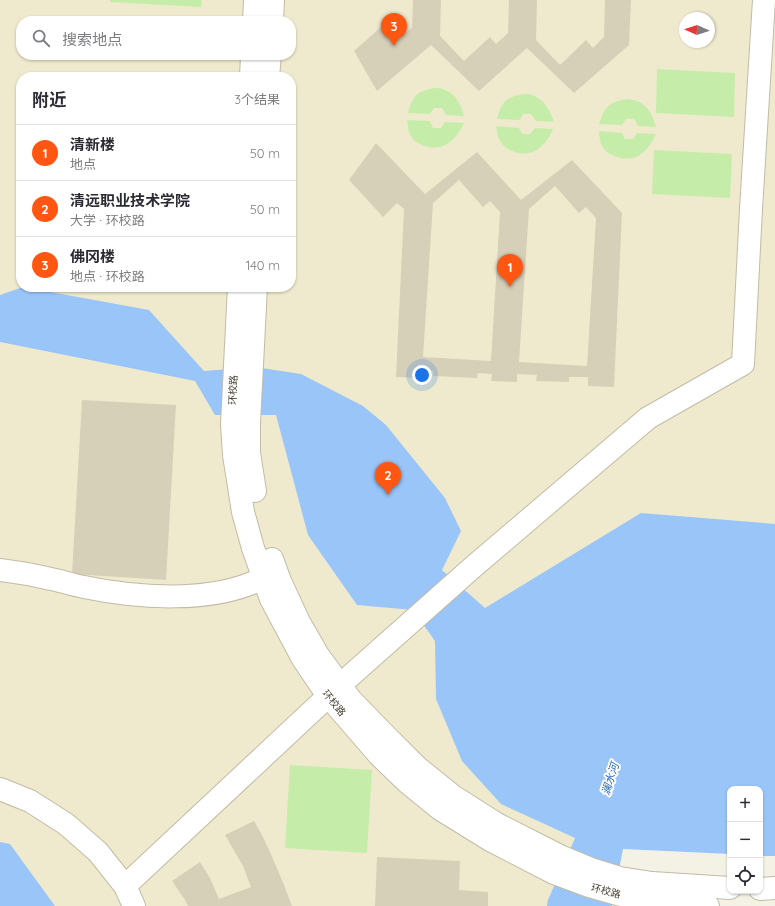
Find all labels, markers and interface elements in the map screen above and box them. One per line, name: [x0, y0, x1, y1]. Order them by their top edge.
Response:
north arrow: [679, 12, 715, 48]
pin: 3: [381, 13, 407, 46]
search box: [16, 16, 296, 60]
icon: search: [30, 27, 52, 49]
text: 搜索地点: [62, 30, 122, 49]
text: 附近: [32, 89, 66, 110]
text: 3个结果: [234, 91, 280, 107]
text: 清新楼: [70, 135, 115, 154]
text: 1: [42, 145, 48, 161]
text: 50 m: [250, 145, 280, 161]
text: 地点: [70, 156, 96, 172]
text: 清远职业技术学院: [70, 191, 190, 210]
text: 2: [41, 201, 49, 217]
text: 50 m: [250, 201, 280, 217]
text: 大学 · 环校路: [70, 212, 145, 228]
text: 佛冈楼: [70, 247, 115, 266]
pin: 1: [497, 254, 523, 287]
text: 3: [42, 257, 48, 273]
text: 140 m: [245, 257, 280, 273]
text: 地点 · 环校路: [70, 268, 145, 284]
your location: [412, 365, 432, 385]
street label: 环校路: [226, 375, 240, 405]
pin: 2: [375, 462, 401, 495]
street label: 环校路: [320, 687, 348, 719]
water label: 澜水河: [598, 759, 622, 797]
map controls: [727, 786, 763, 894]
button: +: [727, 786, 763, 822]
button: −: [727, 822, 763, 858]
button: locate: [727, 858, 763, 894]
street label: 环校路: [590, 881, 622, 901]

